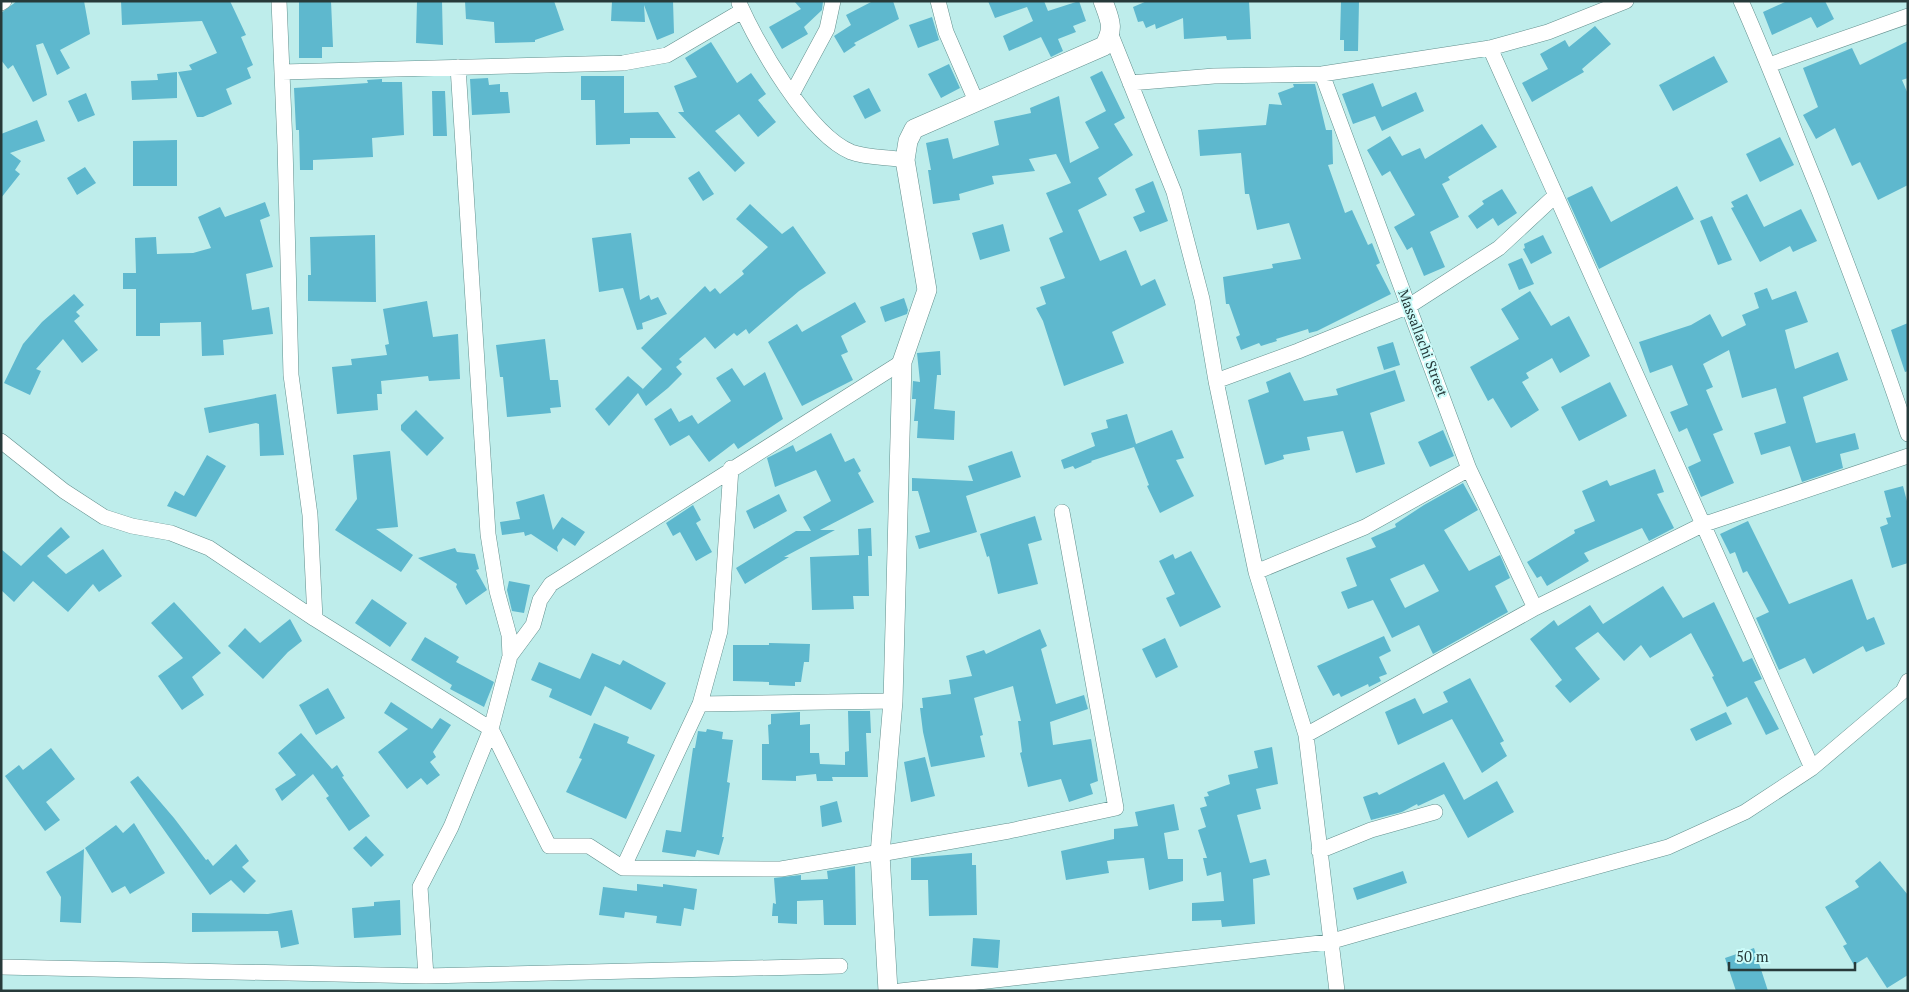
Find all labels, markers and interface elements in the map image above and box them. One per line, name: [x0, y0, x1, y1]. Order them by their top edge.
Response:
street label: Massallachi Street: [1394, 286, 1453, 400]
scale bar: [1729, 940, 1855, 972]
text: 50 m: [1736, 946, 1769, 966]

